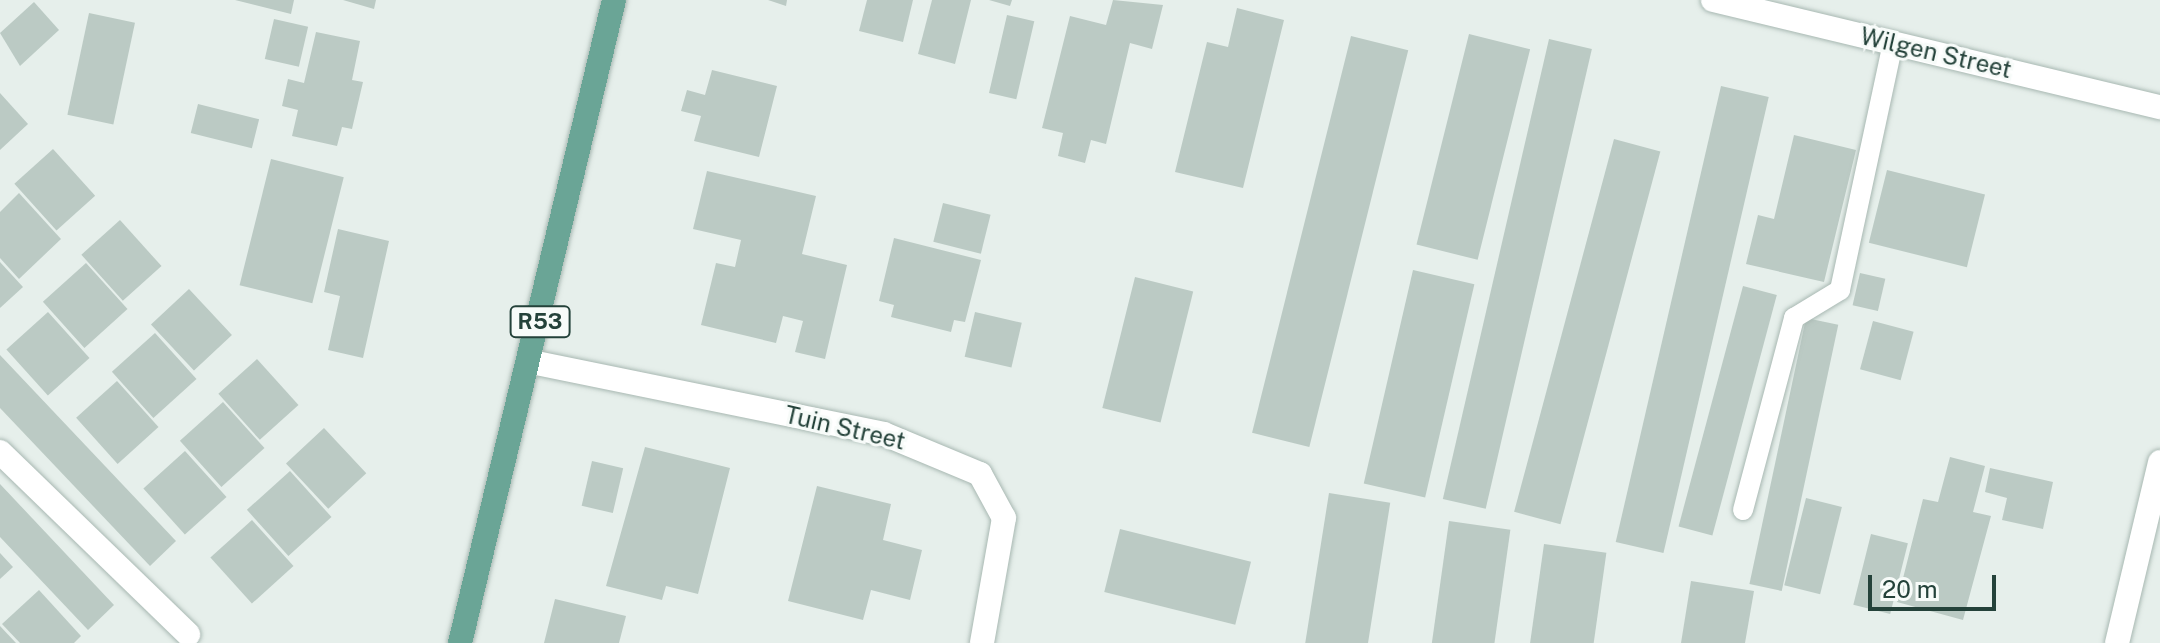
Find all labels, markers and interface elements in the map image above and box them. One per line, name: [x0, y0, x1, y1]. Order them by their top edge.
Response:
street label: Wilgen Street: [1858, 22, 2014, 84]
road number: R53: [508, 304, 572, 340]
street label: Tuin Street: [782, 400, 908, 456]
scale bar: [1872, 559, 2000, 609]
text: 20 m: [1882, 575, 1938, 603]

